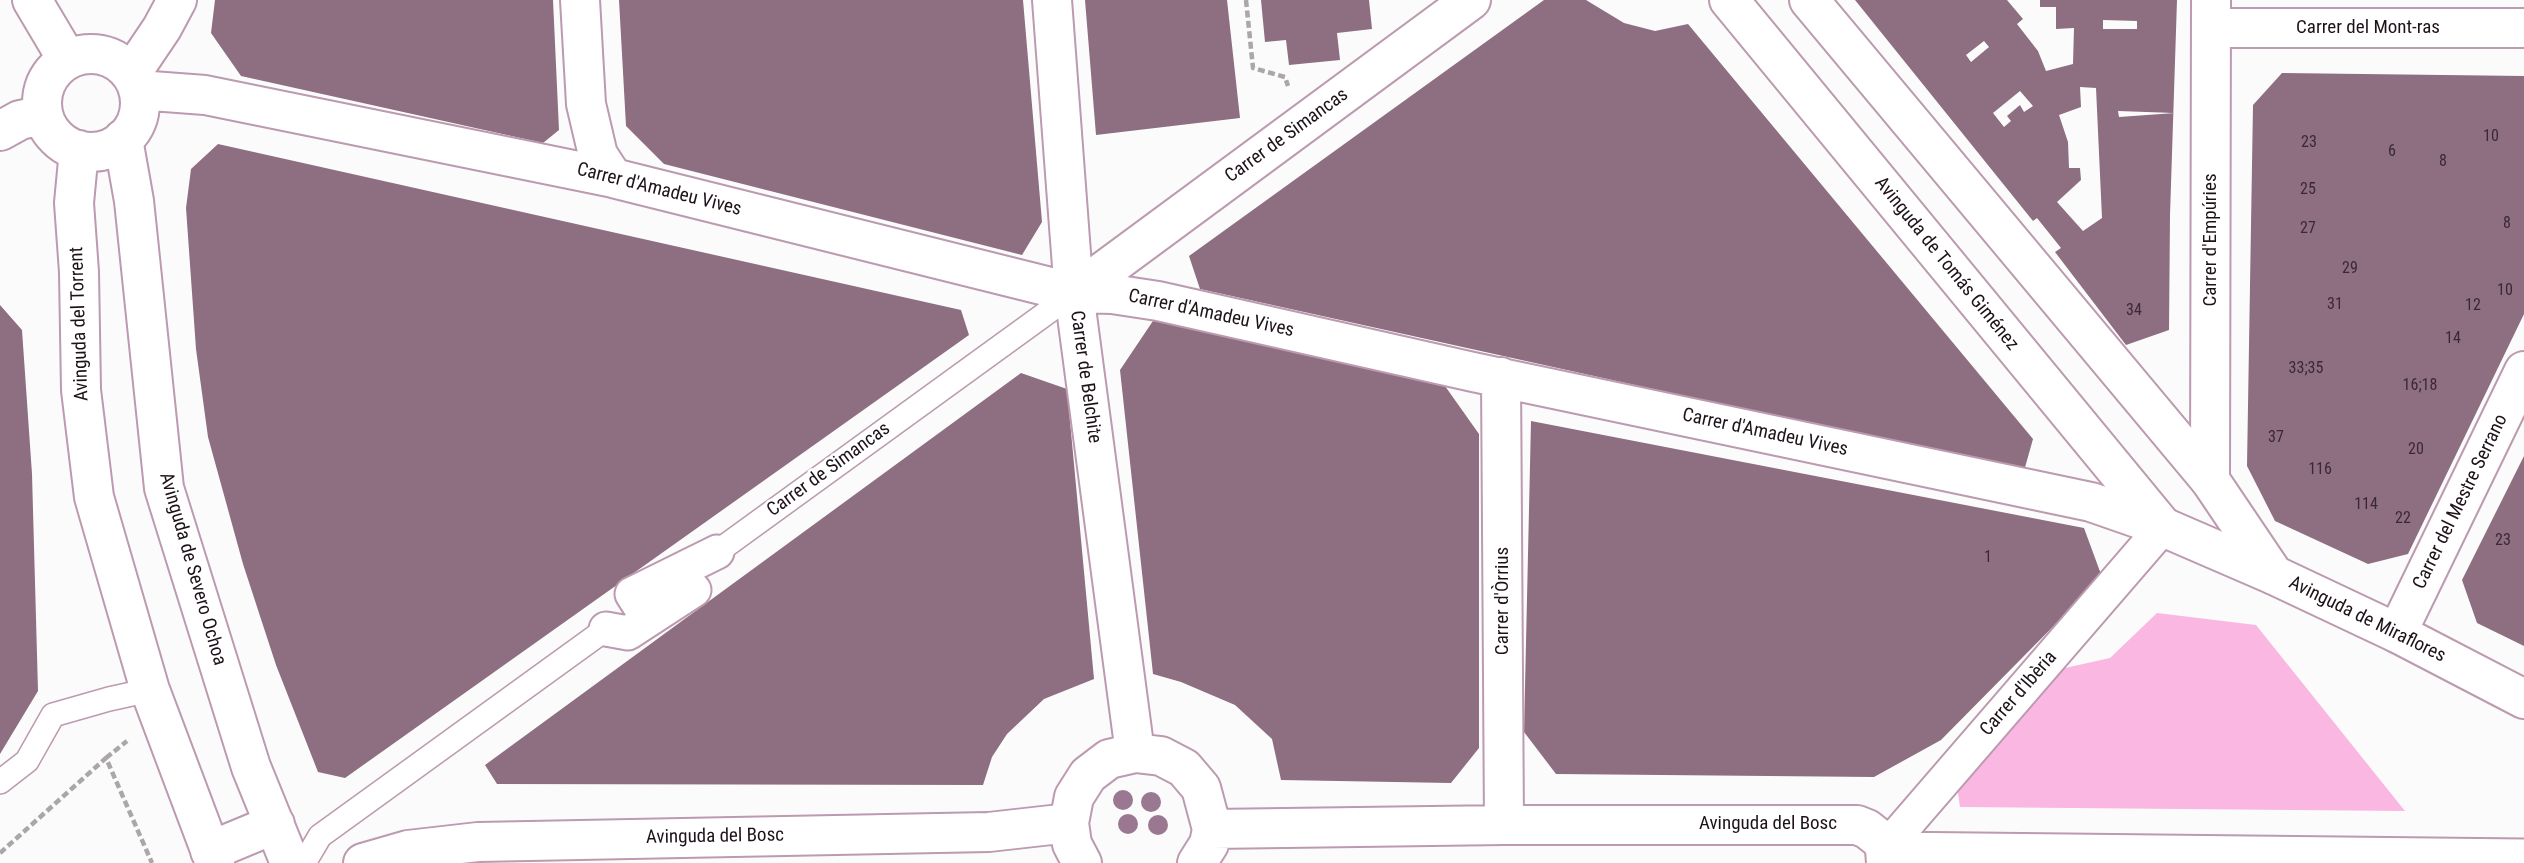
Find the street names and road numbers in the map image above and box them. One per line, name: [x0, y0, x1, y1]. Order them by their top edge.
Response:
street label: Carrer del Mont-ras: [2296, 17, 2440, 39]
street label: Carrer de Simancas: [1221, 84, 1353, 188]
street label: Carrer d'Amadeu Vives: [574, 159, 744, 221]
street label: Avinguda de Tomás Giménez: [1869, 173, 2023, 355]
street label: Carrer d'Empúries: [2200, 173, 2222, 307]
street label: Avinguda del Torrent: [66, 246, 94, 402]
street label: Carrer d'Amadeu Vives: [1126, 285, 1296, 343]
street label: Carrer de Belchite: [1064, 309, 1106, 445]
street label: Carrer d'Amadeu Vives: [1680, 404, 1850, 462]
street label: Carrer del Mestre Serrano: [2409, 411, 2513, 593]
street label: Carrer de Simancas: [763, 418, 895, 522]
street label: Avinguda de Severo Ochoa: [154, 470, 230, 668]
street label: Carrer d'Òrrius: [1492, 547, 1514, 655]
street label: Avinguda de Miraflores: [2285, 572, 2449, 668]
street label: Carrer d'Ibèria: [1976, 647, 2062, 741]
street label: Avinguda del Bosc: [1699, 813, 1837, 835]
street label: Avinguda del Bosc: [646, 824, 784, 850]

